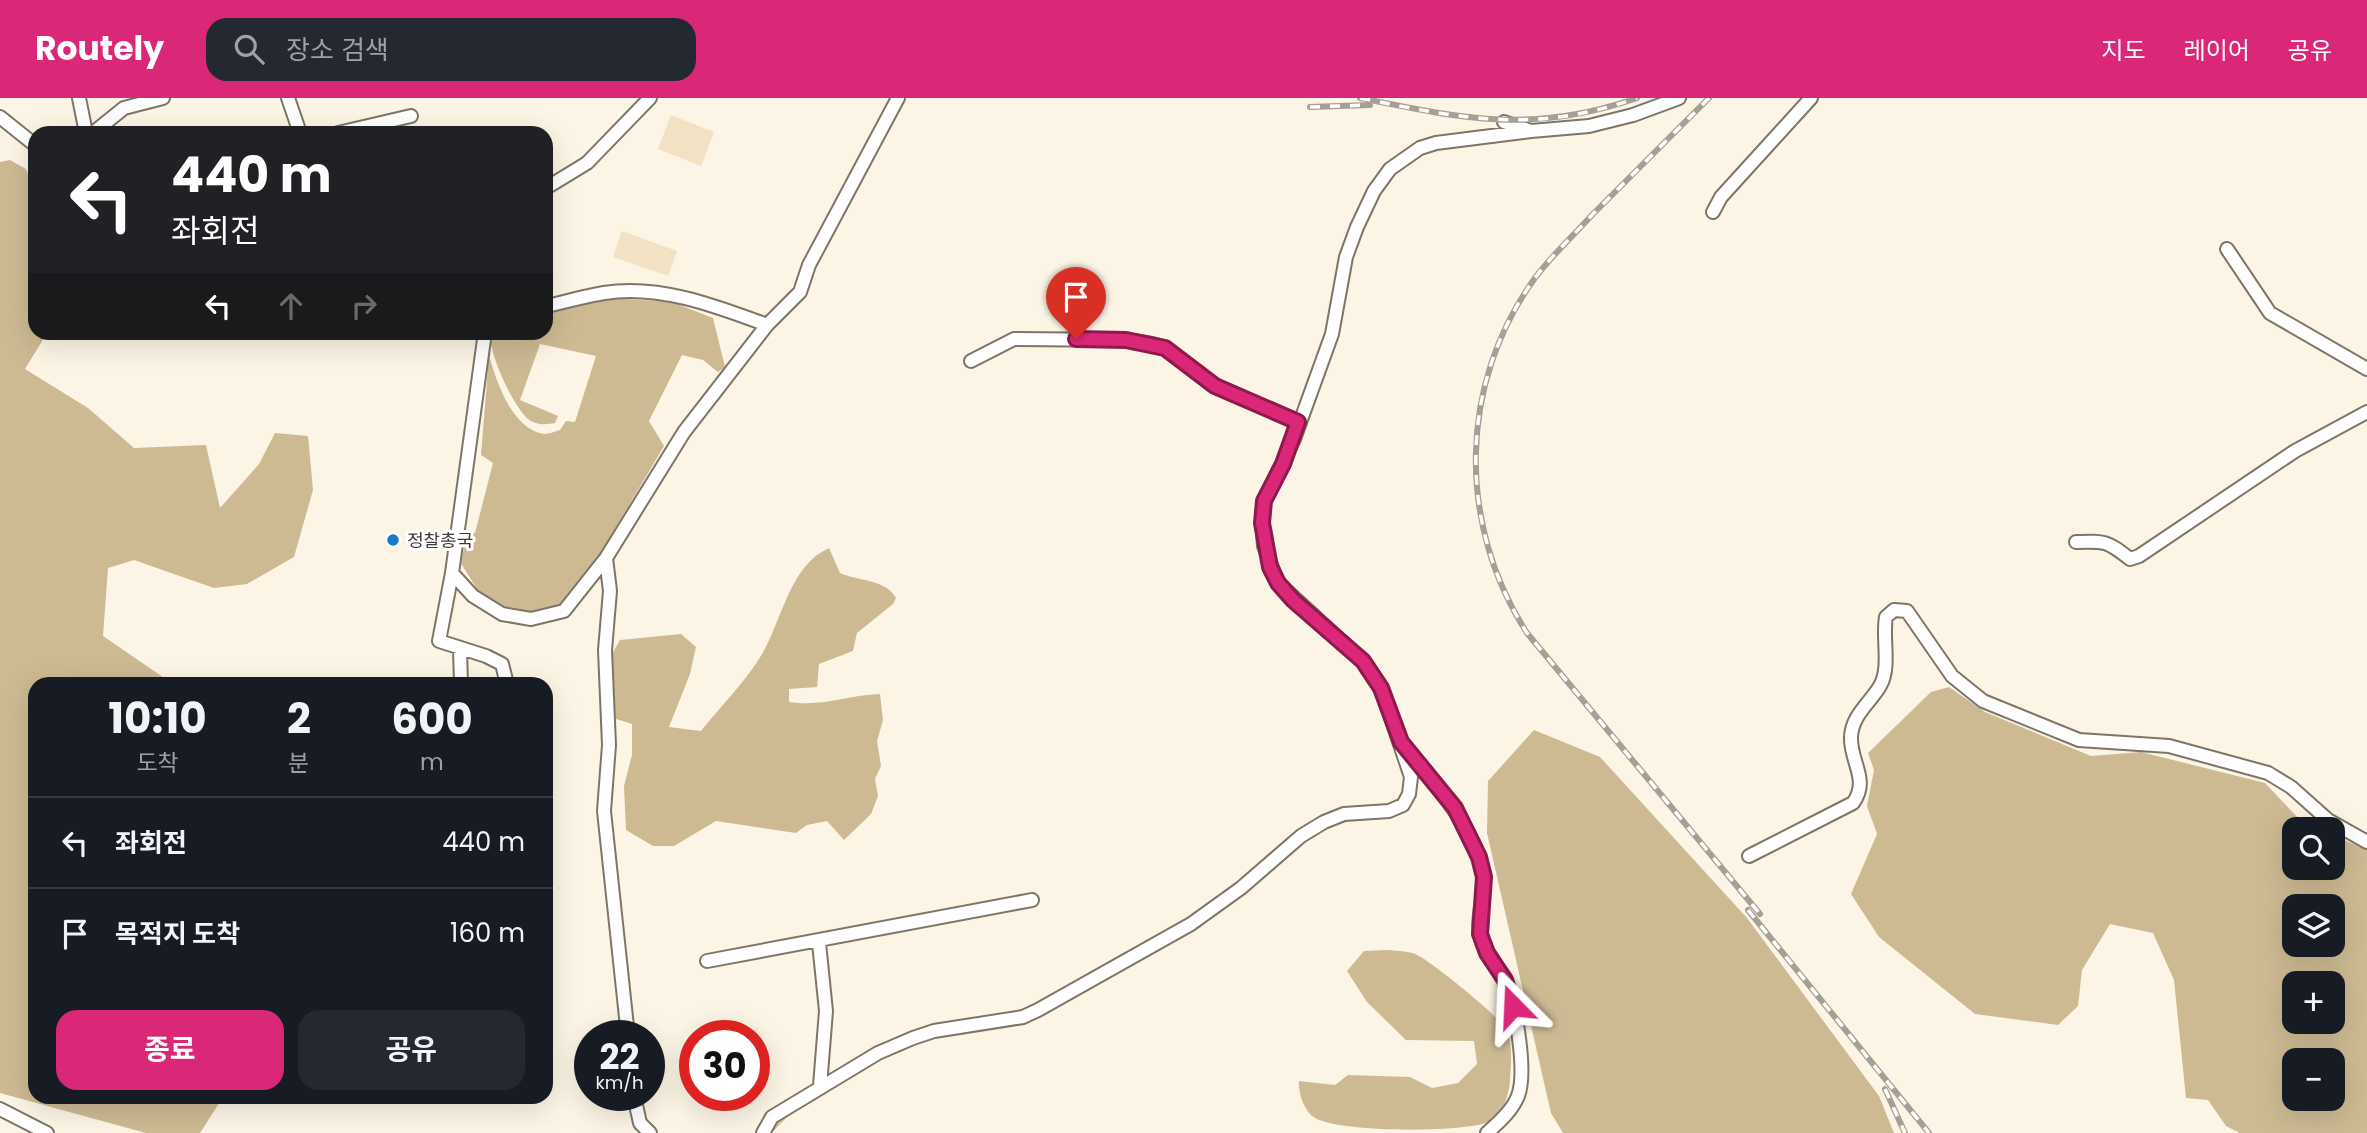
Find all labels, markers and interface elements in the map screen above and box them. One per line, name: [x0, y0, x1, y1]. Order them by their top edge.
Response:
search box: [206, 18, 696, 81]
text: Routely: [35, 25, 164, 72]
icon: search: [230, 30, 268, 68]
text: 장소 검색: [286, 32, 389, 68]
text: 지도: [2101, 34, 2146, 67]
text: 레이어: [2184, 34, 2250, 67]
text: 공유: [2288, 34, 2332, 67]
text: 440 m: [171, 141, 332, 209]
icon: left: [56, 154, 147, 245]
text: 좌회전: [171, 208, 259, 253]
pin: [1046, 267, 1106, 339]
icon: arrive: [1057, 278, 1095, 316]
icon: left: [199, 287, 237, 325]
icon: ahead: [272, 287, 310, 325]
icon: right: [345, 287, 383, 325]
place label: 정찰총국: [407, 528, 473, 553]
marker: 정찰총국: [385, 532, 401, 548]
text: 10:10: [108, 689, 207, 748]
text: 2: [287, 689, 311, 748]
text: 600: [391, 690, 473, 749]
text: m: [420, 746, 444, 778]
text: 도착: [136, 747, 179, 779]
text: 분: [288, 747, 309, 779]
map controls: [2282, 817, 2345, 1111]
button: search: [2282, 817, 2345, 880]
icon: left: [56, 824, 94, 862]
text: 440 m: [442, 824, 525, 860]
text: 좌회전: [115, 825, 187, 861]
button: layers: [2282, 894, 2345, 957]
icon: arrive: [56, 915, 94, 953]
text: 160 m: [450, 915, 525, 951]
text: 목적지 도착: [115, 916, 240, 952]
position arrow: [1476, 969, 1550, 1043]
button: +: [2282, 971, 2345, 1034]
button: 종료: [56, 1010, 284, 1090]
button: 공유: [298, 1010, 525, 1090]
speed limit sign: 30: [679, 1020, 770, 1111]
text: 22: [600, 1032, 639, 1081]
button: −: [2282, 1048, 2345, 1111]
text: km/h: [596, 1070, 643, 1095]

